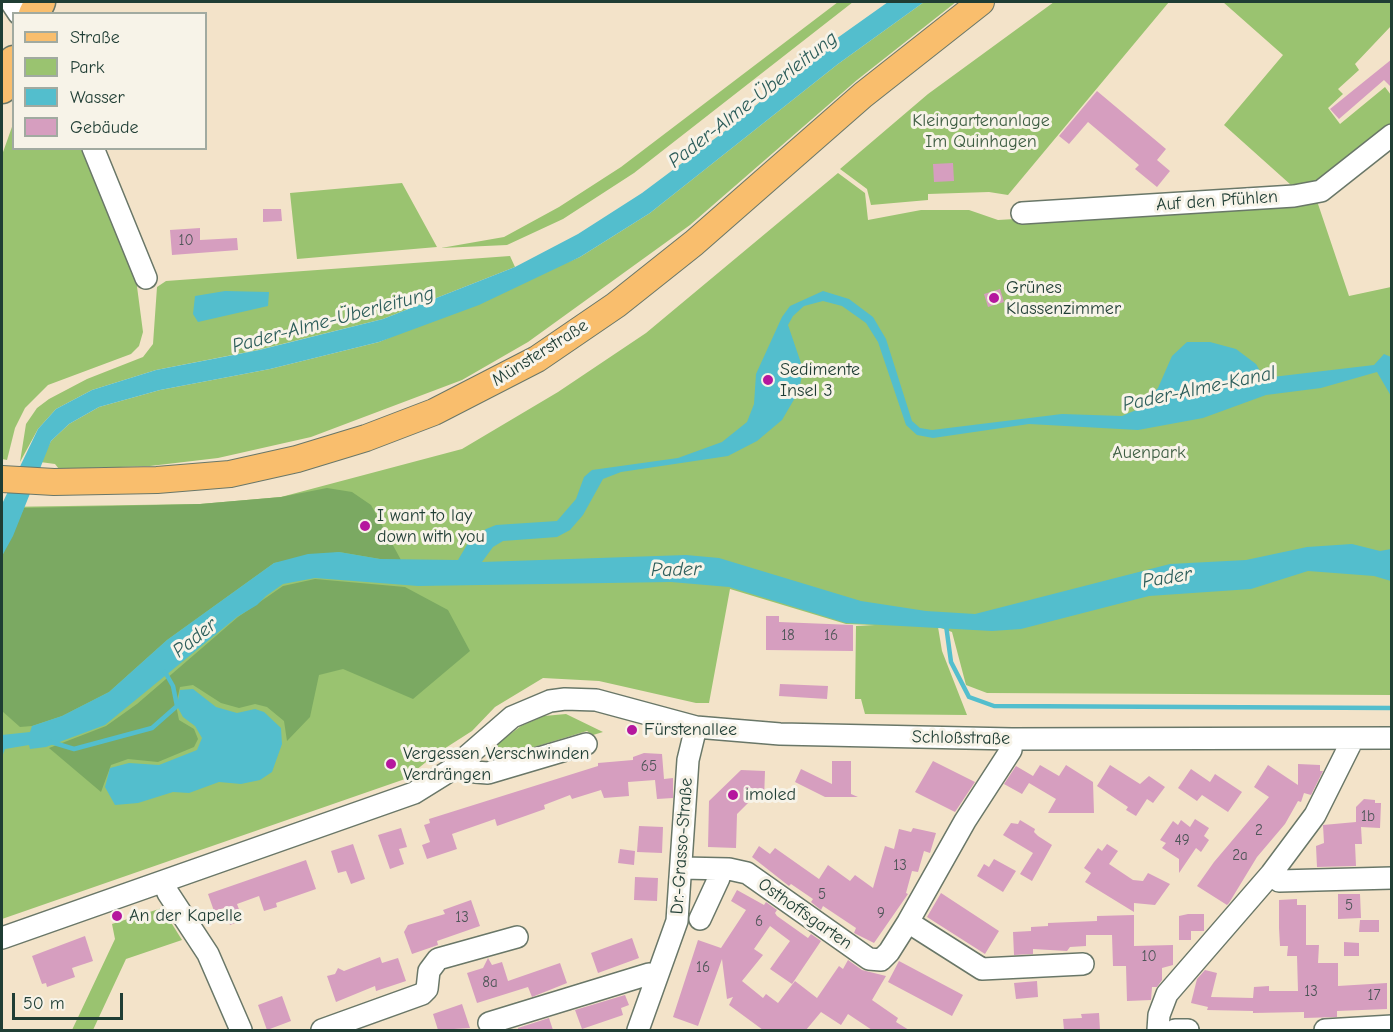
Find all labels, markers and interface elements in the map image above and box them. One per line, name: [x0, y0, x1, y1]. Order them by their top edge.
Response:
legend: [12, 12, 207, 150]
water label: Pader-Alme-Überleitung: [664, 26, 842, 174]
text: Straße: [70, 27, 120, 48]
text: Park: [70, 57, 104, 78]
text: Wasser: [70, 87, 125, 108]
park label: Kleingartenanlage Im Quinhagen: [912, 110, 1050, 152]
text: Gebäude: [70, 117, 139, 138]
street label: Auf den Pfühlen: [1155, 186, 1279, 216]
house number: 10: [178, 232, 194, 250]
place label: Grünes Klassenzimmer: [1006, 277, 1121, 320]
water label: Pader-Alme-Überleitung: [229, 281, 437, 359]
marker: Grünes Klassenzimmer: [987, 291, 1001, 305]
street label: Münsterstraße: [488, 315, 592, 391]
place label: Sedimente Insel 3: [780, 359, 860, 401]
water label: Pader-Alme-Kanal: [1120, 361, 1278, 417]
marker: Sedimente Insel 3: [761, 373, 775, 387]
park label: Auenpark: [1112, 442, 1186, 464]
place label: I want to lay down with you: [377, 505, 485, 548]
marker: I want to lay down with you: [358, 519, 372, 533]
water label: Pader: [651, 558, 701, 582]
water label: Pader: [1140, 562, 1194, 594]
water label: Pader: [168, 613, 222, 663]
house number: 18: [781, 627, 795, 645]
house number: 16: [824, 627, 838, 645]
place label: Fürstenallee: [644, 719, 737, 741]
marker: Fürstenallee: [625, 723, 639, 737]
street label: Schloßstraße: [912, 726, 1010, 750]
place label: Vergessen Verschwinden Verdrängen: [403, 743, 589, 786]
marker: Vergessen Verschwinden Verdrängen: [384, 757, 398, 771]
house number: 65: [641, 758, 657, 776]
street label: Dr.-Grasso-Straße: [666, 777, 698, 915]
place label: imoled: [745, 784, 796, 806]
marker: imoled: [726, 788, 740, 802]
house number: 1b: [1361, 808, 1375, 826]
house number: 2: [1255, 822, 1263, 840]
house number: 49: [1174, 832, 1190, 850]
house number: 2a: [1232, 847, 1248, 865]
house number: 13: [893, 857, 907, 875]
street label: Osthoffsgarten: [754, 874, 856, 954]
house number: 5: [818, 886, 826, 904]
house number: 5: [1345, 897, 1353, 915]
place label: An der Kapelle: [129, 905, 242, 927]
house number: 9: [877, 905, 885, 923]
marker: An der Kapelle: [110, 909, 124, 923]
house number: 13: [455, 909, 469, 927]
house number: 6: [755, 913, 763, 931]
house number: 10: [1141, 948, 1157, 966]
house number: 16: [696, 959, 710, 977]
house number: 8a: [482, 974, 498, 992]
scale bar: [15, 981, 126, 1019]
house number: 13: [1304, 983, 1318, 1001]
house number: 17: [1367, 987, 1381, 1005]
text: 50 m: [23, 993, 65, 1014]

